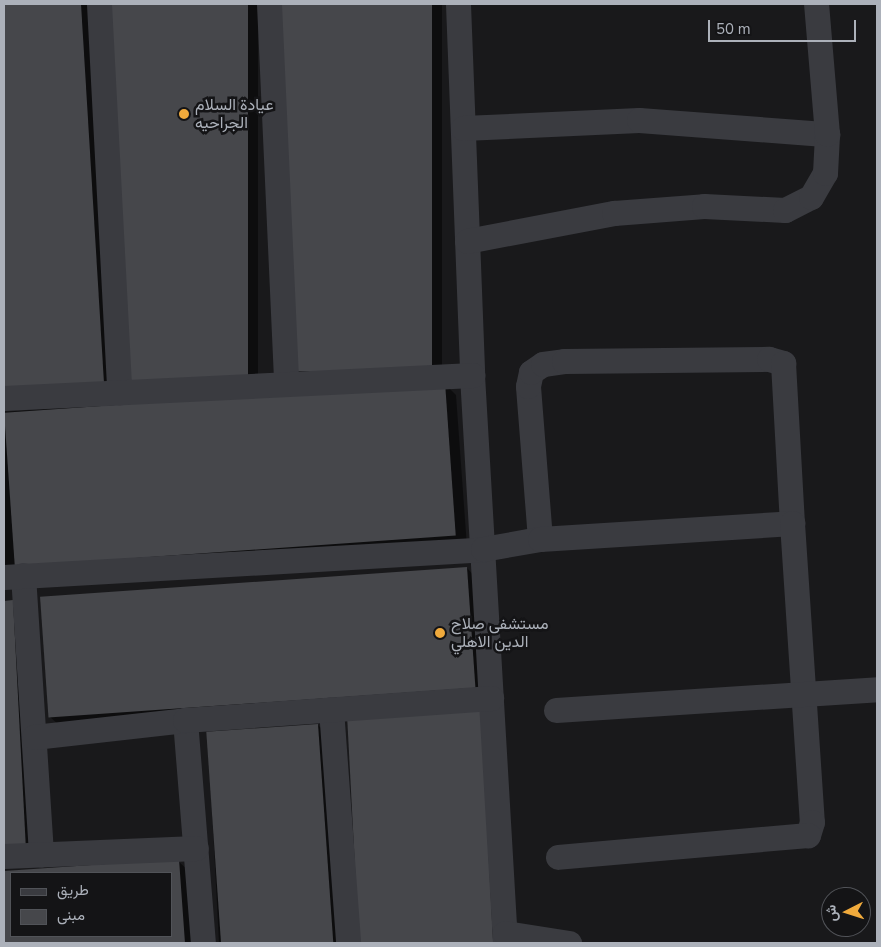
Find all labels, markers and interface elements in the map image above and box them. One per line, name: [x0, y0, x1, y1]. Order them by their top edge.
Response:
scale bar: [711, 10, 858, 42]
text: 50 m: [716, 19, 751, 39]
place label: عيادة السلام الجراحيه: [195, 95, 274, 133]
marker: عيادة السلام الجراحيه: [177, 107, 191, 121]
place label: مستشفى صلاح الدين الاهلي: [451, 614, 548, 652]
marker: مستشفى صلاح الدين الاهلي: [433, 626, 447, 640]
legend: [10, 872, 172, 937]
text: طريق: [57, 880, 89, 900]
north arrow: [821, 887, 871, 937]
text: ش: [821, 904, 842, 922]
text: مبنى: [57, 905, 85, 925]

